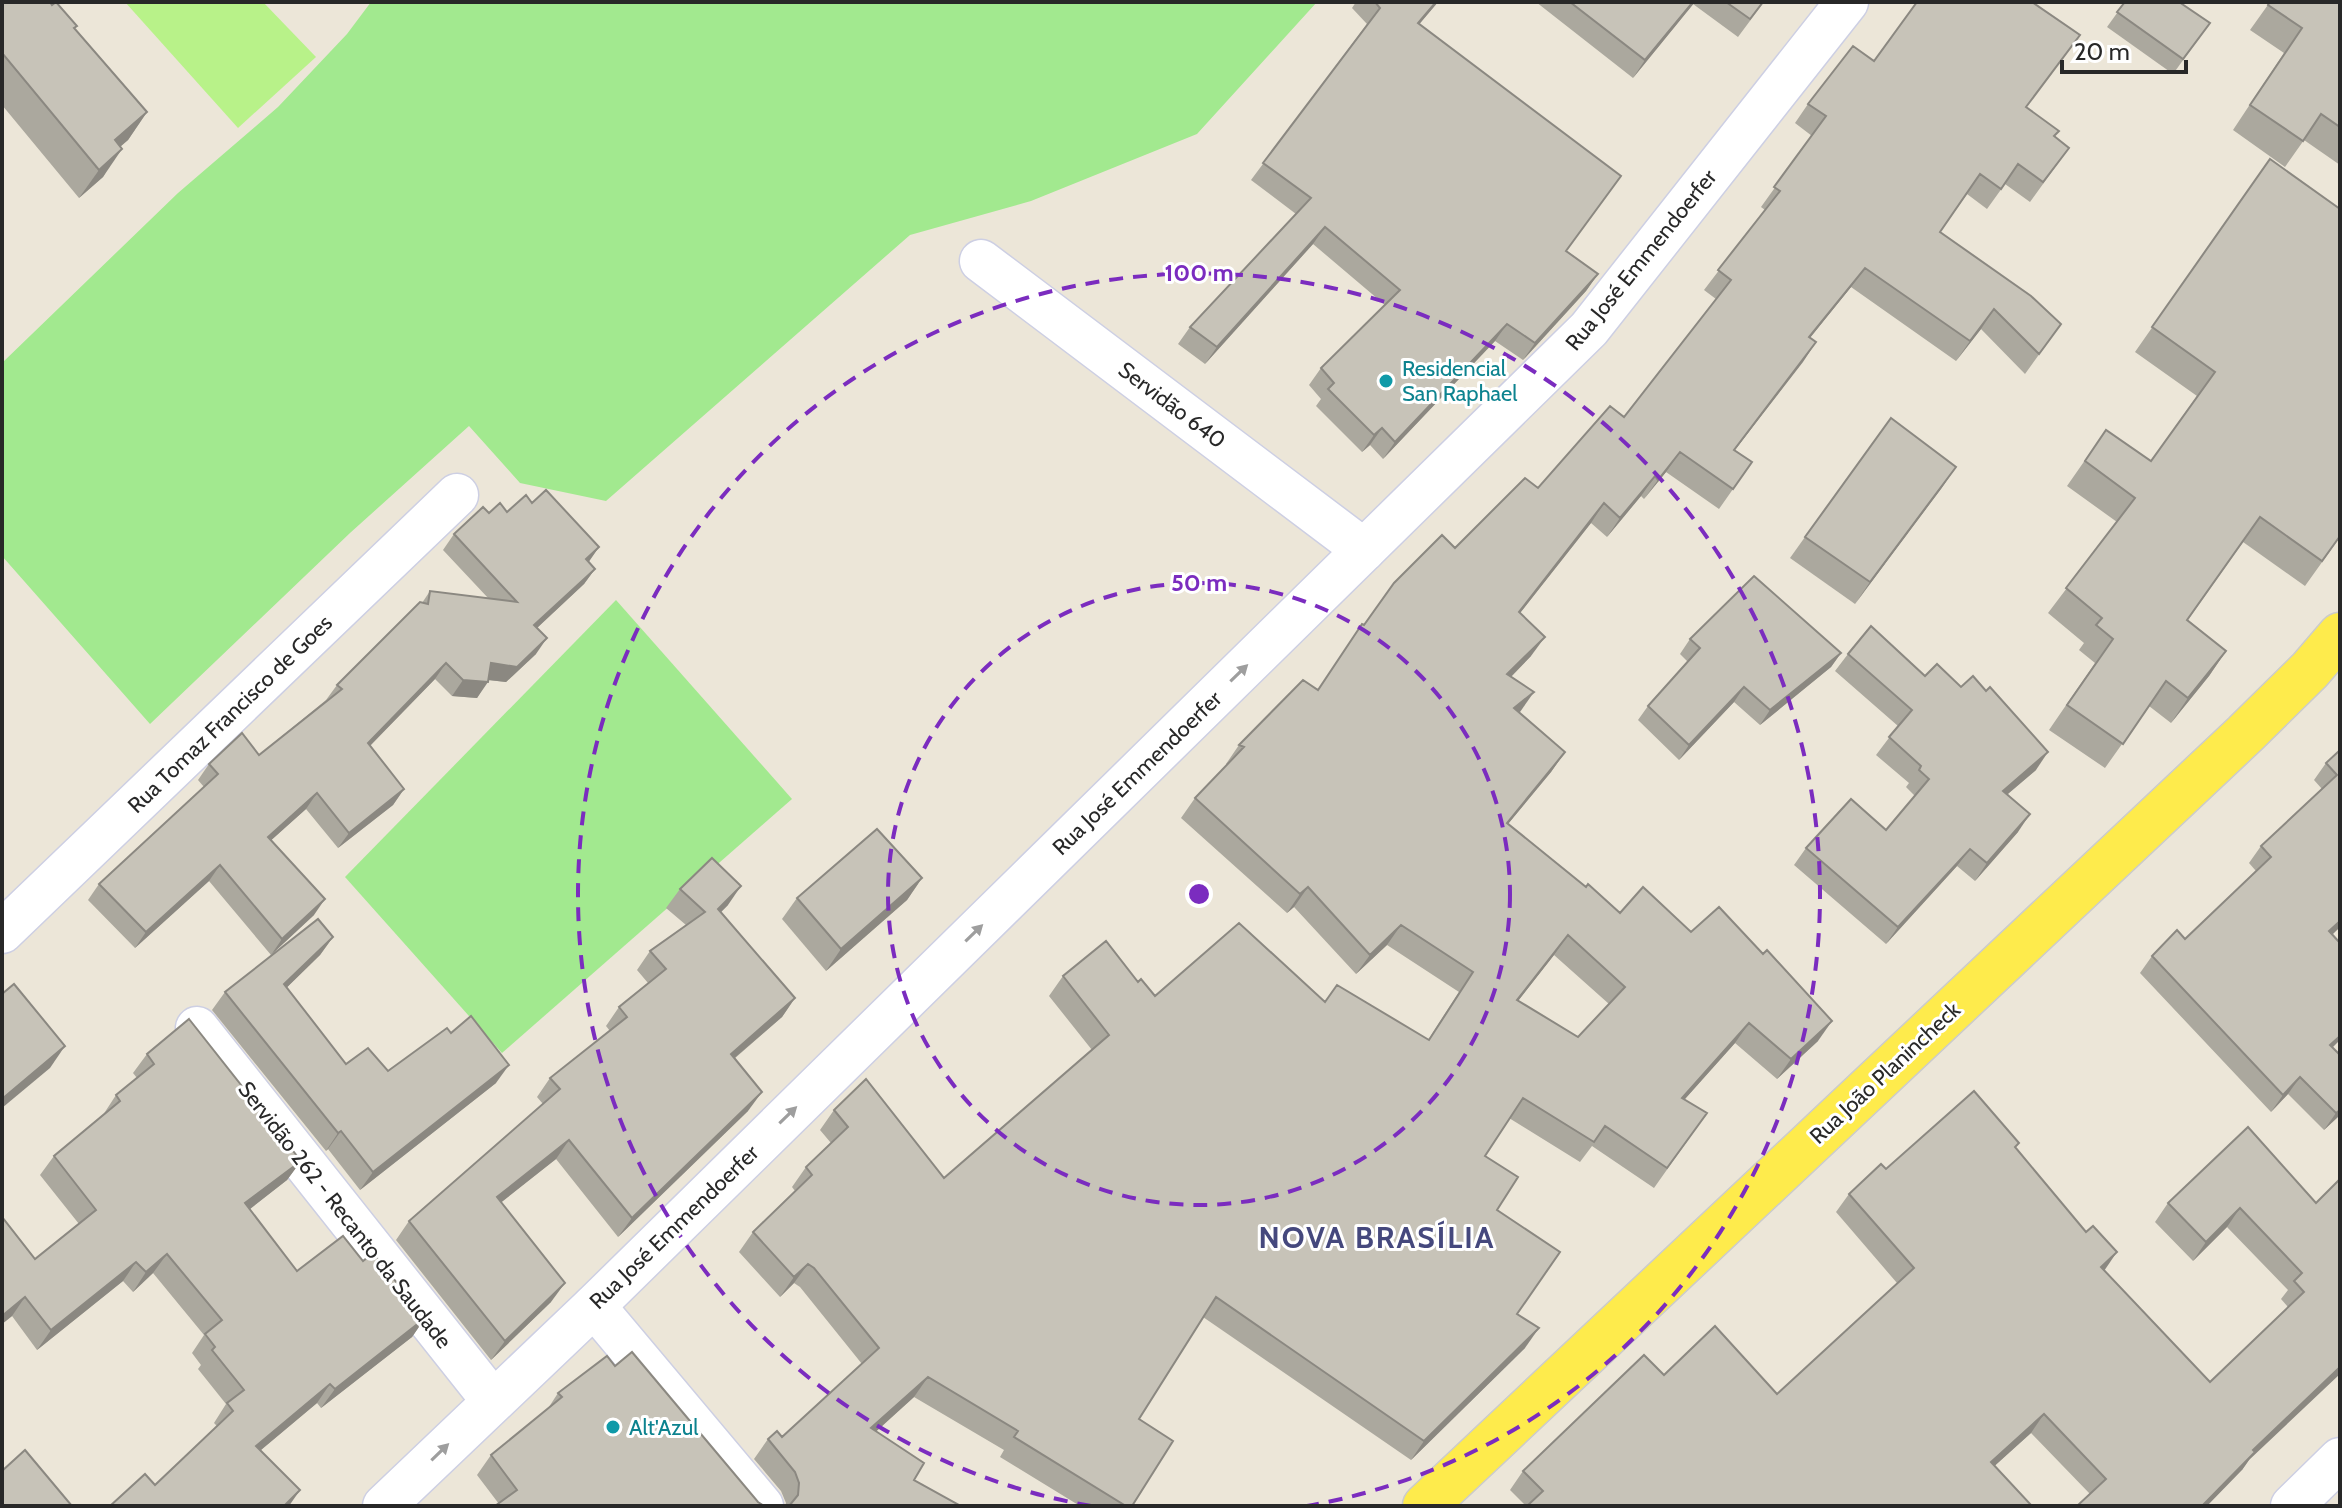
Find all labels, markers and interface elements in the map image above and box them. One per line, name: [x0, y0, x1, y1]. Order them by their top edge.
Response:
scale bar: [2062, 24, 2186, 74]
text: 20 m: [2074, 37, 2130, 66]
street label: Rua José Emmendoerfer: [1560, 164, 1722, 356]
text: 100 m: [1164, 258, 1234, 287]
place label: Residencial San Raphael: [1402, 355, 1518, 407]
street label: Servidão 640: [1113, 356, 1231, 454]
marker: Residencial San Raphael: [1377, 372, 1395, 390]
text: 50 m: [1171, 568, 1227, 597]
street label: Rua Tomaz Francisco de Goes: [122, 609, 338, 819]
one-way arrow: [1229, 664, 1248, 682]
street label: Rua José Emmendoerfer: [1047, 685, 1227, 861]
centre of rings: [1185, 880, 1213, 908]
one-way arrow: [964, 924, 983, 943]
street label: Rua João Planincheck: [1804, 996, 1966, 1150]
street label: Servidão 262 - Recanto da Saudade: [232, 1076, 458, 1354]
one-way arrow: [778, 1106, 797, 1125]
street label: Rua José Emmendoerfer: [584, 1139, 764, 1315]
district label: NOVA BRASÍLIA: [1259, 1219, 1495, 1256]
place label: Alt'Azul: [629, 1414, 699, 1441]
marker: Alt'Azul: [604, 1418, 622, 1436]
one-way arrow: [431, 1443, 450, 1461]

